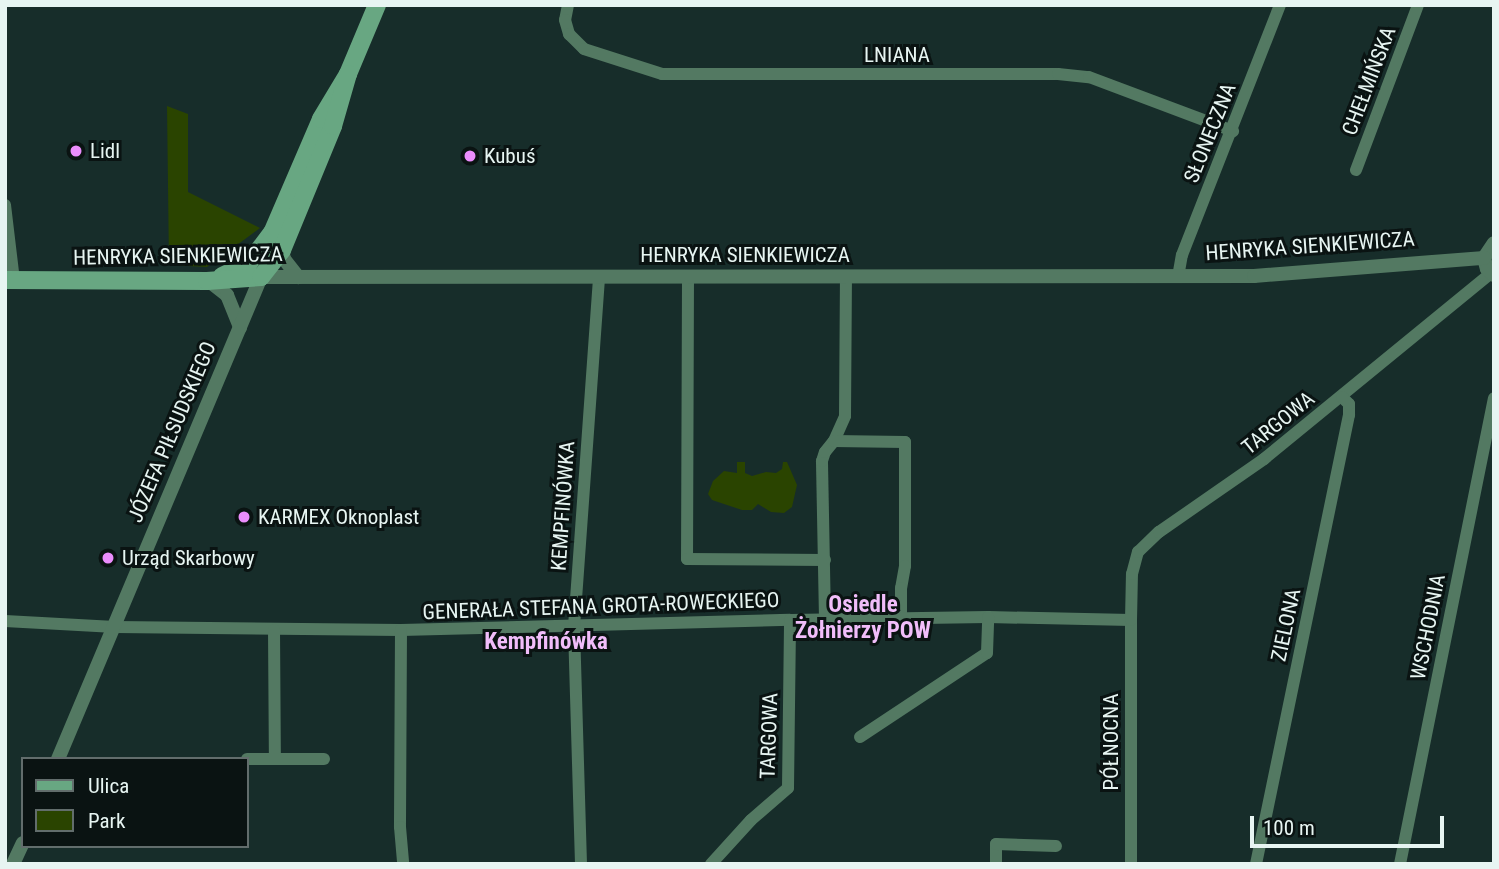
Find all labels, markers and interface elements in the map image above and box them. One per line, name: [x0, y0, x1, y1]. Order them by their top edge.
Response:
street label: CHEŁMIŃSKA: [1337, 23, 1401, 139]
street label: LNIANA: [864, 42, 930, 68]
street label: SŁONECZNA: [1179, 80, 1241, 186]
place label: Lidl: [90, 138, 120, 164]
marker: Lidl: [68, 143, 84, 159]
place label: Kubuś: [484, 143, 535, 169]
marker: Kubuś: [462, 148, 478, 164]
street label: HENRYKA SIENKIEWICZA: [1205, 226, 1415, 266]
street label: HENRYKA SIENKIEWICZA: [73, 242, 283, 270]
street label: HENRYKA SIENKIEWICZA: [640, 242, 850, 268]
street label: JÓZEFA PIŁSUDSKIEGO: [123, 338, 221, 526]
street label: TARGOWA: [1237, 386, 1319, 460]
street label: KEMPFINÓWKA: [546, 440, 580, 572]
place label: KARMEX Oknoplast: [258, 504, 419, 530]
marker: KARMEX Oknoplast: [236, 509, 252, 525]
place label: Urząd Skarbowy: [122, 545, 255, 571]
marker: Urząd Skarbowy: [100, 550, 116, 566]
street label: WSCHODNIA: [1405, 572, 1451, 682]
street label: ZIELONA: [1266, 586, 1306, 664]
street label: GENERAŁA STEFANA GROTA-ROWECKIEGO: [422, 587, 780, 625]
district label: Osiedle Żołnierzy POW: [795, 591, 931, 645]
district label: Kempfinówka: [484, 628, 608, 656]
street label: TARGOWA: [755, 693, 783, 779]
street label: PÓŁNOCNA: [1098, 693, 1124, 791]
legend: [21, 757, 248, 848]
text: Ulica: [88, 774, 129, 798]
scale bar: [1254, 802, 1448, 846]
text: Park: [88, 809, 125, 833]
text: 100 m: [1263, 816, 1315, 840]

